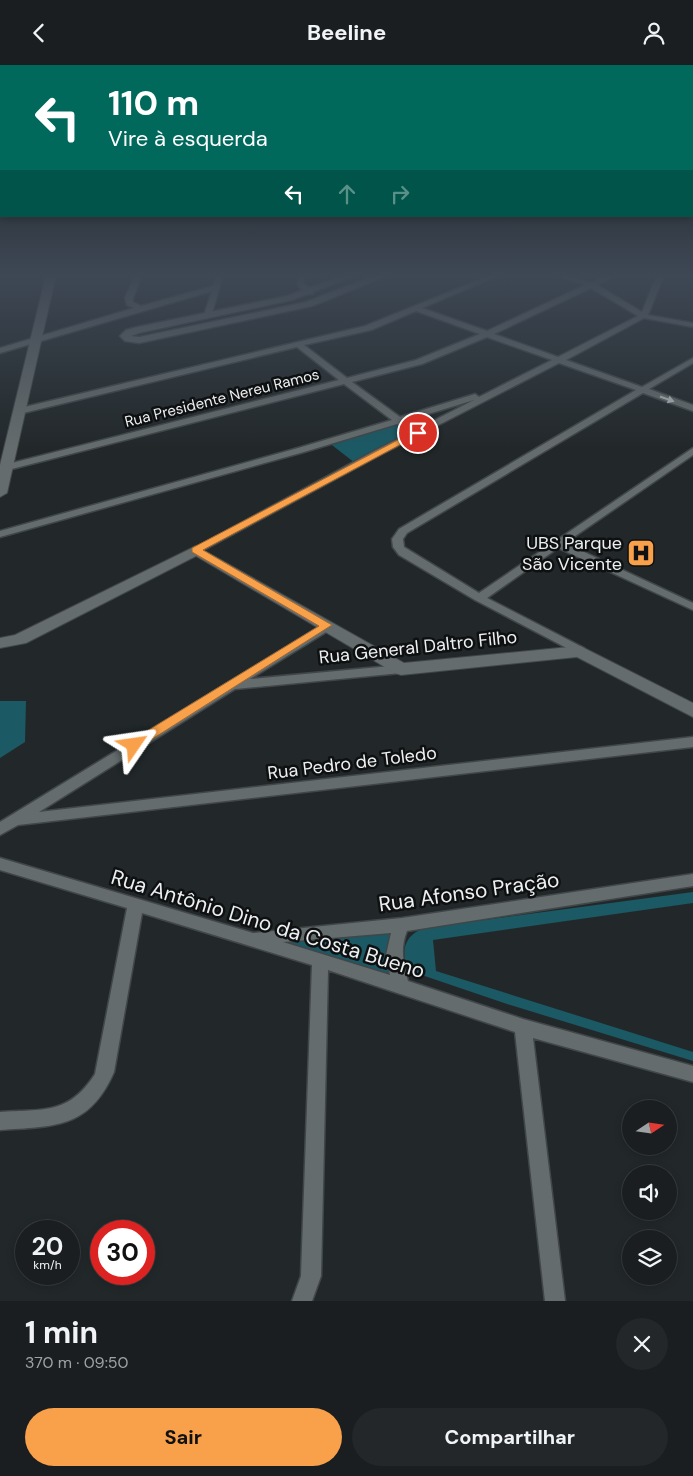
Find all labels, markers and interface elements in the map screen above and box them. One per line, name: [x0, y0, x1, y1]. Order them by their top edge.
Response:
text: Beeline: [307, 18, 386, 47]
icon: back: [25, 19, 53, 47]
icon: person: [640, 19, 668, 47]
text: 110 m: [108, 80, 199, 126]
icon: left: [25, 85, 90, 150]
text: Vire à esquerda: [108, 124, 268, 153]
icon: left: [280, 180, 308, 208]
icon: ahead: [333, 180, 361, 208]
icon: right: [386, 180, 414, 208]
street label: Rua Presidente Nereu Ramos: [123, 364, 321, 432]
one-way arrow: [660, 395, 675, 403]
pin: [397, 412, 439, 454]
icon: arrive: [404, 419, 432, 447]
place label: UBS Parque São Vicente: [522, 531, 622, 576]
hospital icon: UBS Parque São Vicente: [626, 538, 656, 568]
street label: Rua General Daltro Filho: [318, 625, 518, 669]
position arrow: [107, 718, 159, 770]
street label: Rua Pedro de Toledo: [266, 741, 438, 785]
street label: Rua Antônio Dino da Costa Bueno: [108, 863, 428, 985]
street label: Rua Afonso Pração: [377, 865, 561, 919]
north arrow: [622, 1100, 678, 1155]
map controls: [622, 1100, 677, 1285]
button: sound: [622, 1165, 677, 1220]
speed limit sign: 30: [90, 1220, 155, 1285]
text: 20: [32, 1230, 63, 1263]
button: layers: [622, 1230, 677, 1285]
text: km/h: [33, 1257, 62, 1273]
text: 1 min: [25, 1313, 98, 1352]
button: close: [616, 1318, 668, 1370]
text: 370 m · 09:50: [25, 1352, 129, 1373]
button: Sair: [25, 1408, 342, 1466]
button: Compartilhar: [352, 1408, 668, 1466]

